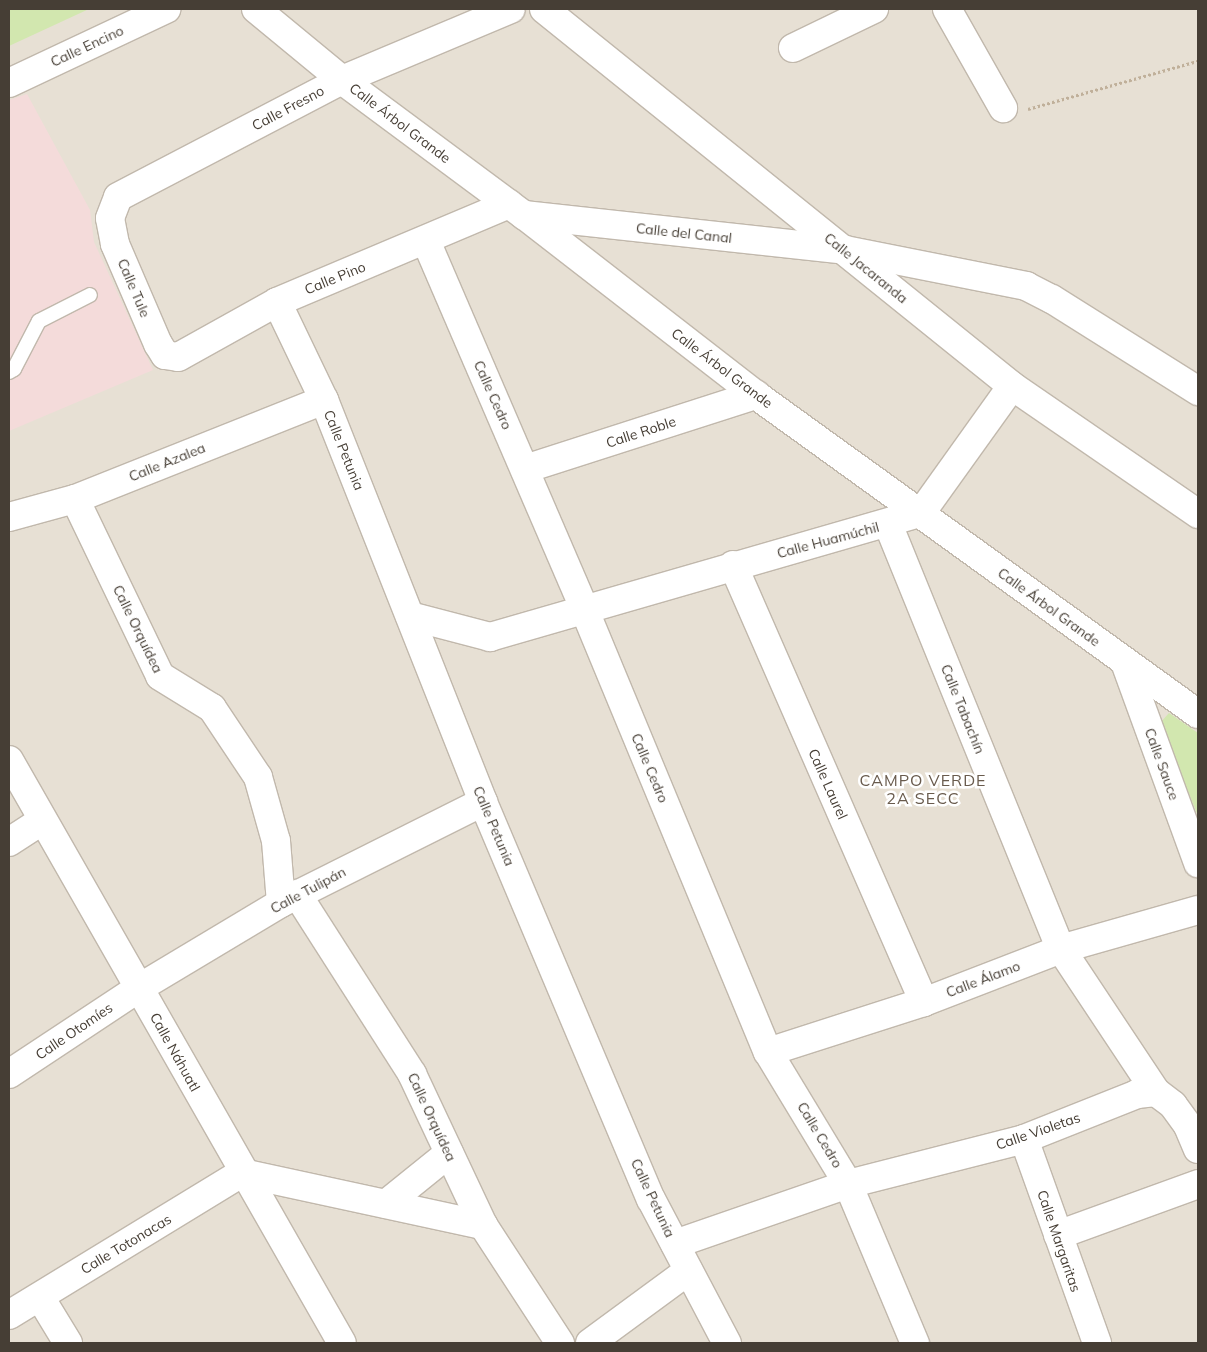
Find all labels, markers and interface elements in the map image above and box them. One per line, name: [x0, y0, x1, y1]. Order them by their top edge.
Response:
street label: Calle Encino: [48, 22, 126, 70]
street label: Calle Árbol Grande: [346, 79, 454, 167]
street label: Calle Fresno: [249, 82, 327, 134]
street label: Calle del Canal: [635, 220, 733, 246]
street label: Calle Jacaranda: [821, 229, 911, 307]
street label: Calle Tule: [114, 256, 154, 320]
street label: Calle Pino: [302, 258, 368, 298]
street label: Calle Árbol Grande: [668, 324, 776, 412]
street label: Calle Cedro: [470, 358, 516, 432]
street label: Calle Petunia: [320, 407, 368, 493]
street label: Calle Roble: [604, 413, 678, 451]
street label: Calle Azalea: [126, 439, 208, 485]
street label: Calle Huamúchil: [775, 518, 881, 562]
street label: Calle Árbol Grande: [995, 564, 1103, 650]
street label: Calle Orquídea: [109, 582, 167, 676]
street label: Calle Tabachín: [937, 662, 989, 756]
street label: Calle Sauce: [1141, 726, 1183, 802]
street label: Calle Cedro: [628, 731, 672, 805]
street label: Calle Laurel: [805, 746, 851, 822]
district label: CAMPO VERDE 2A SECC: [858, 770, 988, 808]
street label: Calle Petunia: [470, 784, 518, 868]
street label: Calle Tulipán: [267, 863, 349, 917]
street label: Calle Álamo: [944, 957, 1022, 1001]
street label: Calle Otomíes: [32, 999, 116, 1063]
street label: Calle Náhuatl: [146, 1010, 204, 1094]
street label: Calle Orquídea: [404, 1070, 460, 1164]
street label: Calle Cedro: [794, 1099, 846, 1171]
street label: Calle Violetas: [994, 1109, 1082, 1153]
street label: Calle Petunia: [627, 1156, 679, 1240]
street label: Calle Margaritas: [1034, 1188, 1084, 1294]
street label: Calle Totonacas: [78, 1210, 174, 1278]

